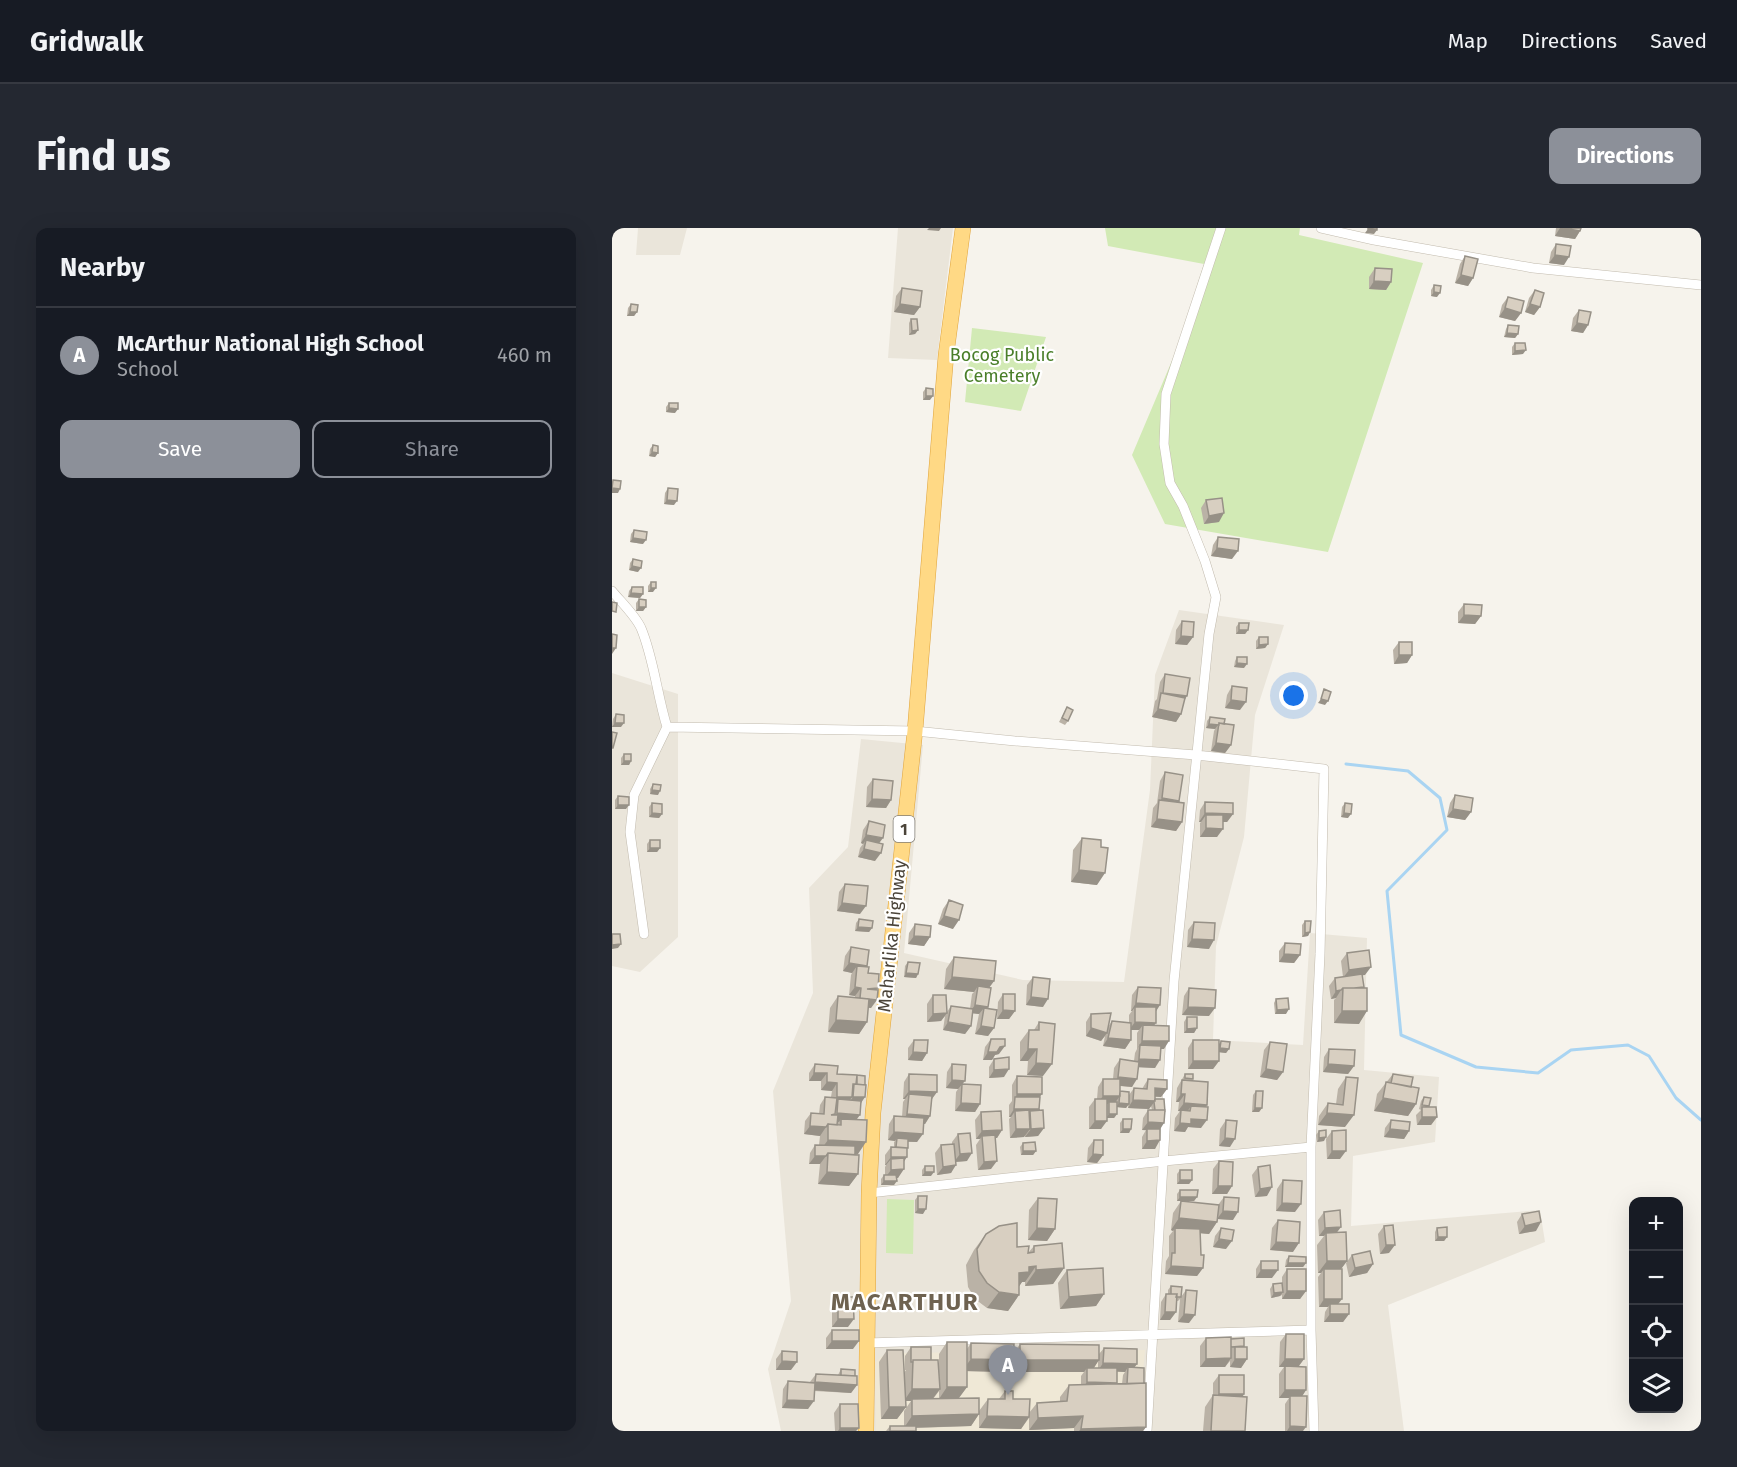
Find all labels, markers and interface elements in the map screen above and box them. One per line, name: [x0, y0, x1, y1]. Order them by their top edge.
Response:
text: Gridwalk: [30, 25, 143, 58]
text: Map: [1448, 28, 1488, 54]
text: Directions: [1521, 28, 1617, 54]
text: Saved: [1650, 28, 1707, 54]
button: Directions: [1549, 128, 1701, 184]
text: Find us: [36, 131, 171, 181]
text: Nearby: [60, 252, 145, 283]
text: McArthur National High School: [117, 330, 424, 357]
text: A: [74, 343, 85, 367]
text: 460 m: [497, 343, 552, 367]
park label: Bocog Public Cemetery: [950, 344, 1055, 387]
text: School: [117, 357, 178, 381]
button: Save: [60, 420, 300, 478]
button: Share: [312, 420, 552, 478]
your location: [1279, 681, 1308, 710]
road number: 1: [894, 816, 914, 842]
street label: Maharlika Highway: [873, 859, 911, 1013]
map controls: [1629, 1197, 1683, 1413]
button: +: [1629, 1197, 1683, 1251]
button: −: [1629, 1251, 1683, 1305]
district label: MACARTHUR: [831, 1288, 979, 1316]
button: locate: [1629, 1305, 1683, 1359]
pin: A: [988, 1346, 1028, 1395]
button: layers: [1629, 1359, 1683, 1413]

